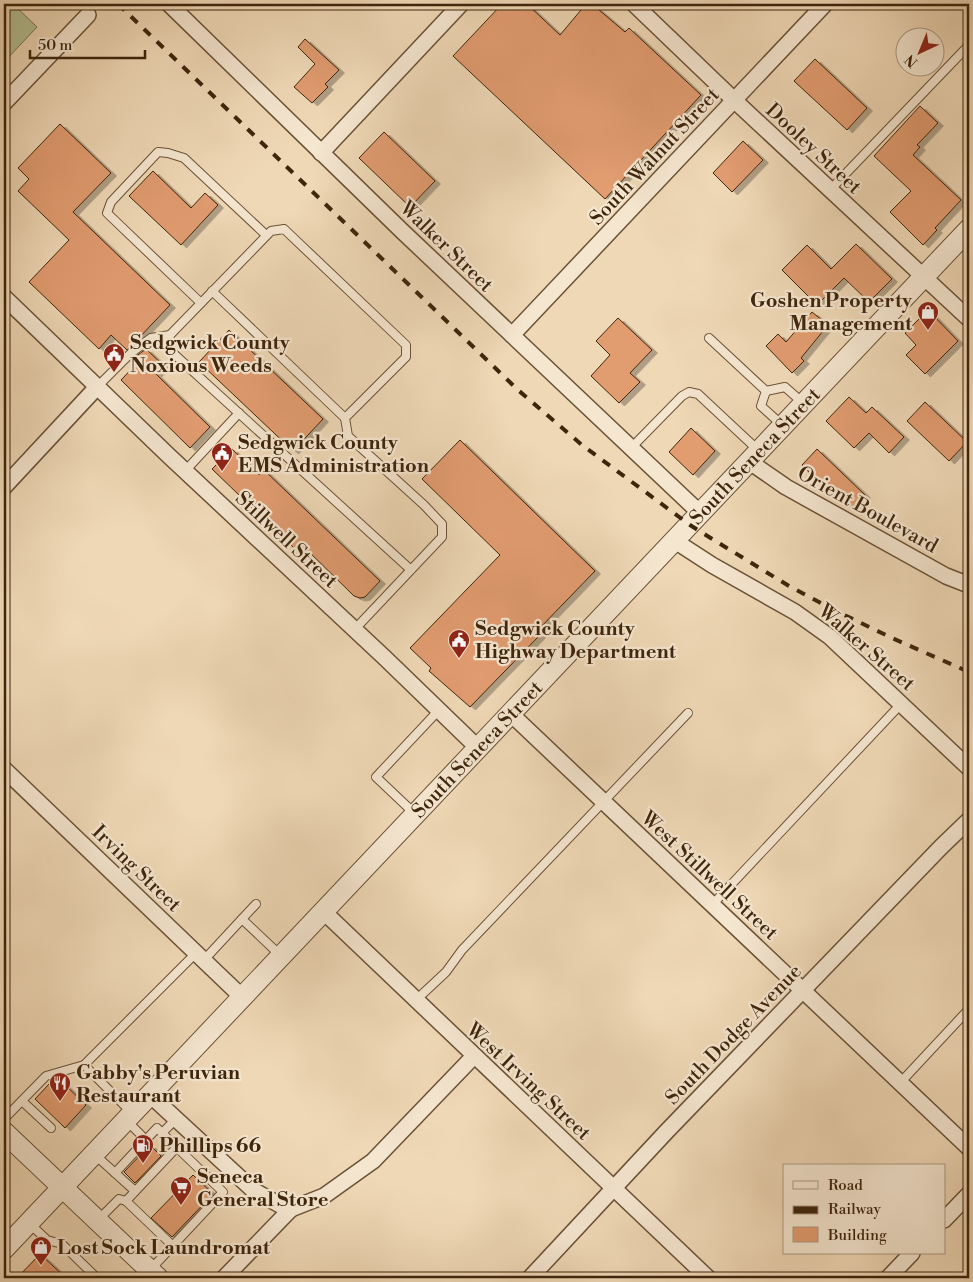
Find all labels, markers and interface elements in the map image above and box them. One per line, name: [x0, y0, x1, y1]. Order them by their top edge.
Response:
scale bar: [30, 28, 145, 60]
north arrow: [896, 28, 946, 78]
text: 50 m: [38, 36, 72, 55]
text: N: [901, 50, 922, 71]
street label: South Walnut Street: [585, 83, 725, 231]
street label: Dooley Street: [760, 98, 866, 200]
street label: Walker Street: [393, 196, 498, 298]
place label: Goshen Property Management: [750, 289, 913, 337]
shop icon: Goshen Property Management: [916, 300, 940, 331]
place label: Sedgwick County Noxious Weeds: [130, 331, 291, 379]
public building icon: Sedgwick County Noxious Weeds: [102, 342, 126, 373]
street label: South Seneca Street: [685, 383, 826, 531]
place label: Sedgwick County EMS Administration: [238, 431, 430, 479]
public building icon: Sedgwick County EMS Administration: [210, 441, 234, 472]
street label: Orient Boulevard: [793, 461, 943, 560]
street label: Stillwell Street: [230, 486, 342, 594]
street label: Walker Street: [812, 599, 920, 697]
place label: Sedgwick County Highway Department: [475, 617, 677, 665]
public building icon: Sedgwick County Highway Department: [447, 628, 471, 659]
street label: South Seneca Street: [407, 676, 549, 824]
street label: West Stillwell Street: [635, 806, 783, 946]
street label: Irving Street: [86, 820, 186, 918]
street label: South Dodge Avenue: [661, 959, 808, 1111]
street label: West Irving Street: [460, 1017, 596, 1146]
place label: Gabby's Peruvian Restaurant: [76, 1061, 241, 1109]
restaurant icon: Gabby's Peruvian Restaurant: [48, 1071, 72, 1102]
fuel station icon: Phillips 66: [131, 1133, 155, 1164]
place label: Phillips 66: [159, 1134, 261, 1159]
legend: [783, 1164, 946, 1254]
place label: Seneca General Store: [197, 1165, 329, 1213]
supermarket icon: Seneca General Store: [169, 1175, 193, 1206]
text: Road: [828, 1176, 863, 1195]
text: Railway: [828, 1200, 882, 1219]
text: Building: [827, 1226, 887, 1245]
shop icon: Lost Sock Laundromat: [29, 1235, 53, 1266]
place label: Lost Sock Laundromat: [57, 1236, 271, 1261]

